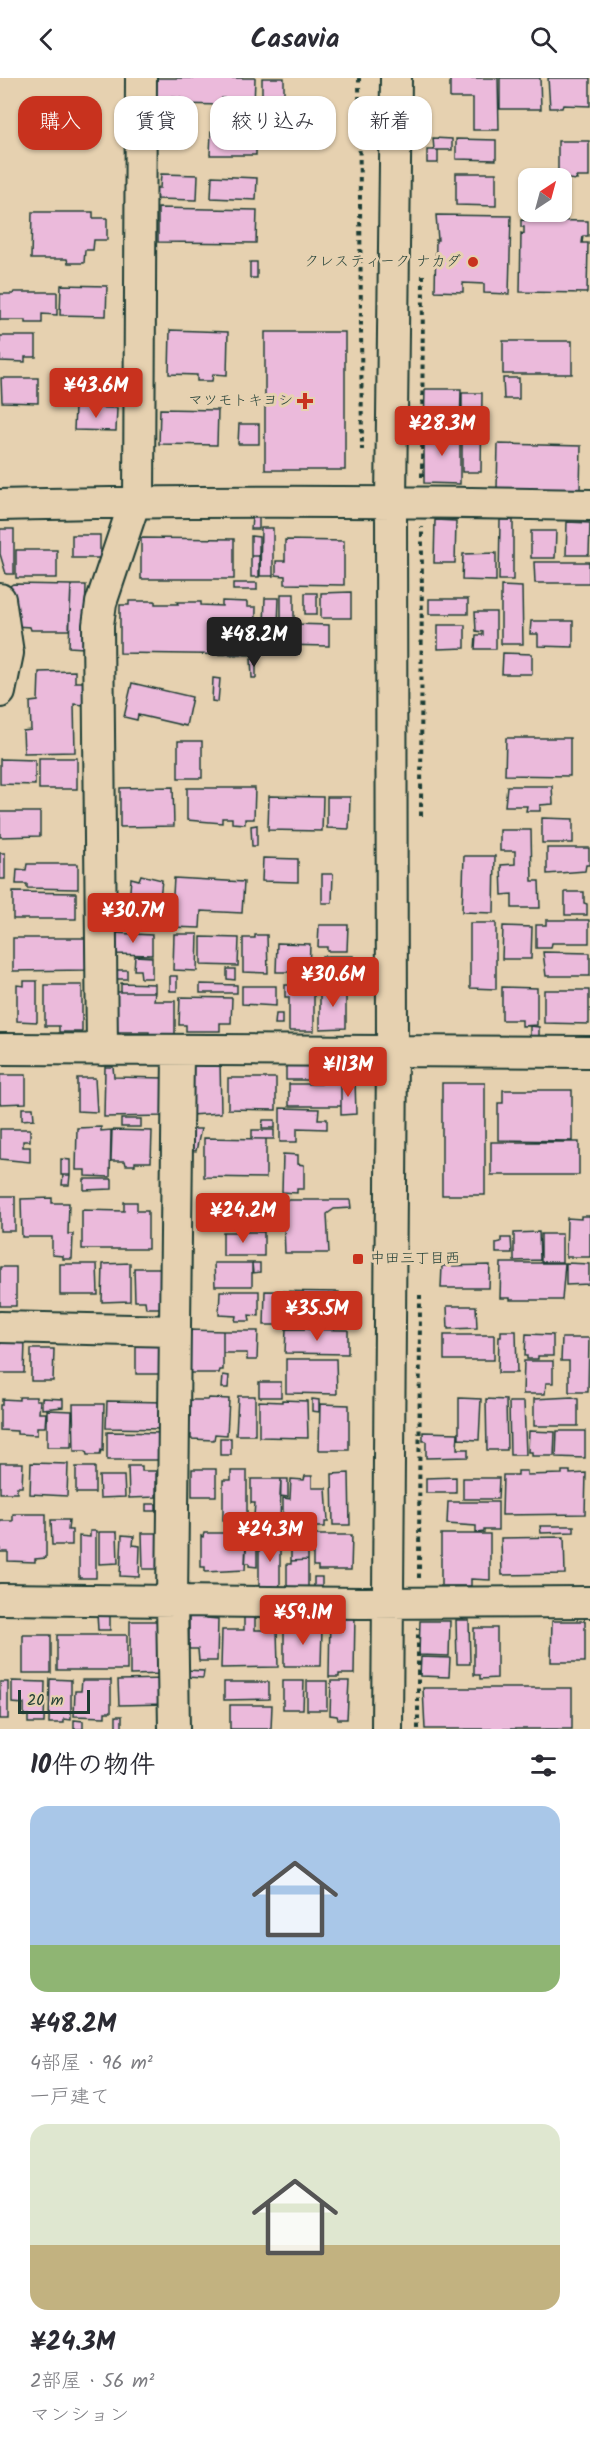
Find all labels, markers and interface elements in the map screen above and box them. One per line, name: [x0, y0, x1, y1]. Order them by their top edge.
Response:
text: Casavia: [251, 18, 340, 61]
icon: back: [30, 23, 63, 56]
icon: search: [527, 23, 560, 56]
chip: 購入: [18, 96, 102, 150]
chip: 賃貸: [114, 96, 198, 150]
chip: 絞り込み: [210, 96, 336, 150]
chip: 新着: [348, 96, 432, 150]
north arrow: [518, 168, 572, 222]
map controls: [518, 168, 572, 222]
place label: クレスティーク ナカダ: [304, 250, 461, 274]
marker: クレスティーク ナカダ: [466, 255, 480, 269]
pin: ¥43.6M: [47, 368, 145, 419]
text: ¥43.6M: [64, 371, 128, 403]
place label: マツモトキヨシ: [188, 389, 293, 413]
marker: マツモトキヨシ: [298, 394, 312, 408]
pin: ¥28.3M: [393, 406, 491, 457]
text: ¥28.3M: [409, 409, 475, 441]
pin: ¥48.2M: [205, 617, 303, 668]
text: ¥48.2M: [221, 620, 287, 652]
pin: ¥30.7M: [84, 893, 182, 944]
text: ¥30.7M: [102, 896, 164, 928]
pin: ¥30.6M: [284, 957, 382, 1008]
text: ¥30.6M: [301, 960, 365, 992]
pin: ¥113M: [306, 1047, 390, 1098]
text: ¥113M: [323, 1050, 373, 1082]
pin: ¥24.2M: [194, 1193, 292, 1244]
text: ¥24.2M: [210, 1196, 276, 1228]
place label: 中田三丁目西: [370, 1247, 460, 1271]
marker: 中田三丁目西: [351, 1252, 365, 1266]
pin: ¥35.5M: [268, 1291, 366, 1342]
text: ¥35.5M: [285, 1294, 349, 1326]
pin: ¥24.3M: [221, 1512, 319, 1563]
text: ¥24.3M: [237, 1515, 303, 1547]
pin: ¥59.1M: [254, 1595, 352, 1646]
text: ¥59.1M: [274, 1598, 332, 1630]
scale bar: [18, 1687, 90, 1714]
text: 20 m: [27, 1688, 63, 1713]
text: 10件の物件: [30, 1745, 155, 1787]
icon: filters: [527, 1749, 560, 1782]
icon: home: [241, 1845, 349, 1953]
text: ¥48.2M: [30, 2004, 116, 2046]
text: 4部屋 · 96 m²: [30, 2048, 153, 2080]
text: 一戸建て: [30, 2082, 110, 2114]
icon: home: [241, 2163, 349, 2271]
text: ¥24.3M: [30, 2322, 115, 2364]
text: 2部屋 · 56 m²: [30, 2366, 154, 2398]
text: マンション: [30, 2400, 129, 2432]

